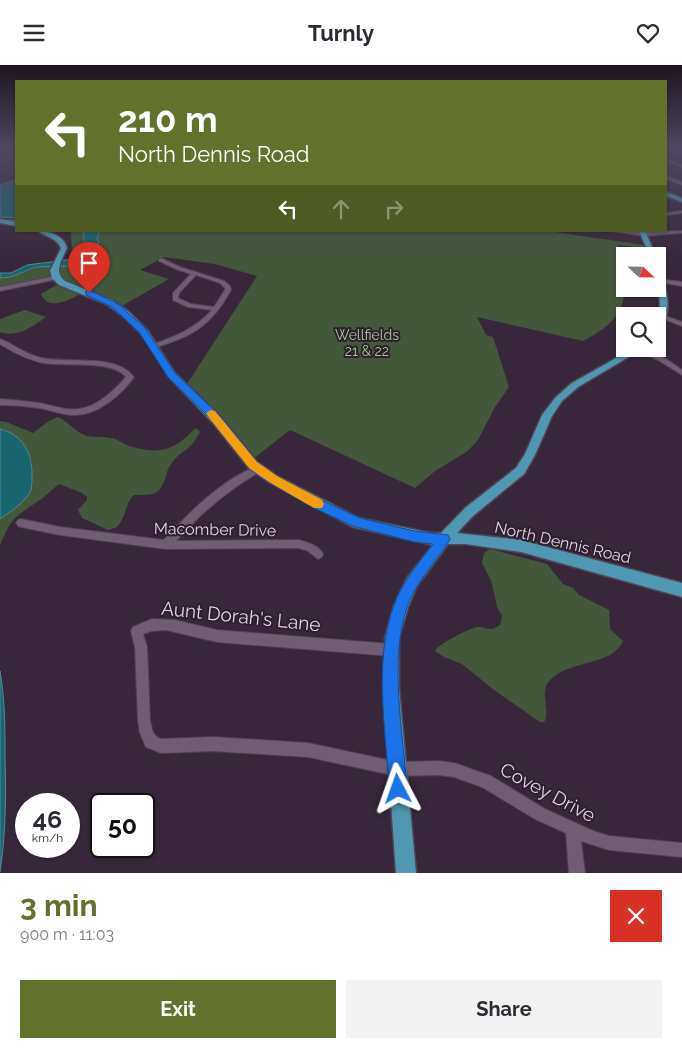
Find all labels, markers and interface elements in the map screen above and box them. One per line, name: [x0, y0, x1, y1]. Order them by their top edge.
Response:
icon: menu: [20, 19, 48, 47]
icon: heart: [634, 19, 662, 47]
text: Turnly: [308, 20, 374, 46]
text: 210 m: [118, 99, 218, 140]
icon: left: [35, 100, 100, 165]
text: North Dennis Road: [118, 141, 310, 167]
icon: left: [274, 195, 302, 223]
icon: ahead: [327, 195, 355, 223]
icon: right: [380, 195, 408, 223]
pin: [68, 242, 110, 293]
north arrow: [616, 247, 666, 297]
map controls: [616, 247, 666, 357]
icon: arrive: [75, 249, 103, 277]
button: search: [616, 307, 666, 357]
park label: Wellfields 21 & 22: [335, 327, 399, 359]
street label: North Dennis Road: [493, 518, 633, 567]
street label: Macomber Drive: [154, 519, 276, 540]
street label: Aunt Dorah's Lane: [160, 597, 322, 635]
street label: Covey Drive: [497, 758, 599, 826]
position arrow: [371, 762, 423, 814]
speed limit sign: 50: [90, 793, 155, 858]
text: 46: [33, 804, 62, 834]
text: km/h: [32, 831, 63, 845]
text: 3 min: [20, 888, 98, 923]
button: close: [610, 890, 662, 942]
text: 900 m · 11:03: [20, 925, 114, 944]
button: Exit: [20, 980, 336, 1038]
button: Share: [346, 980, 662, 1038]

